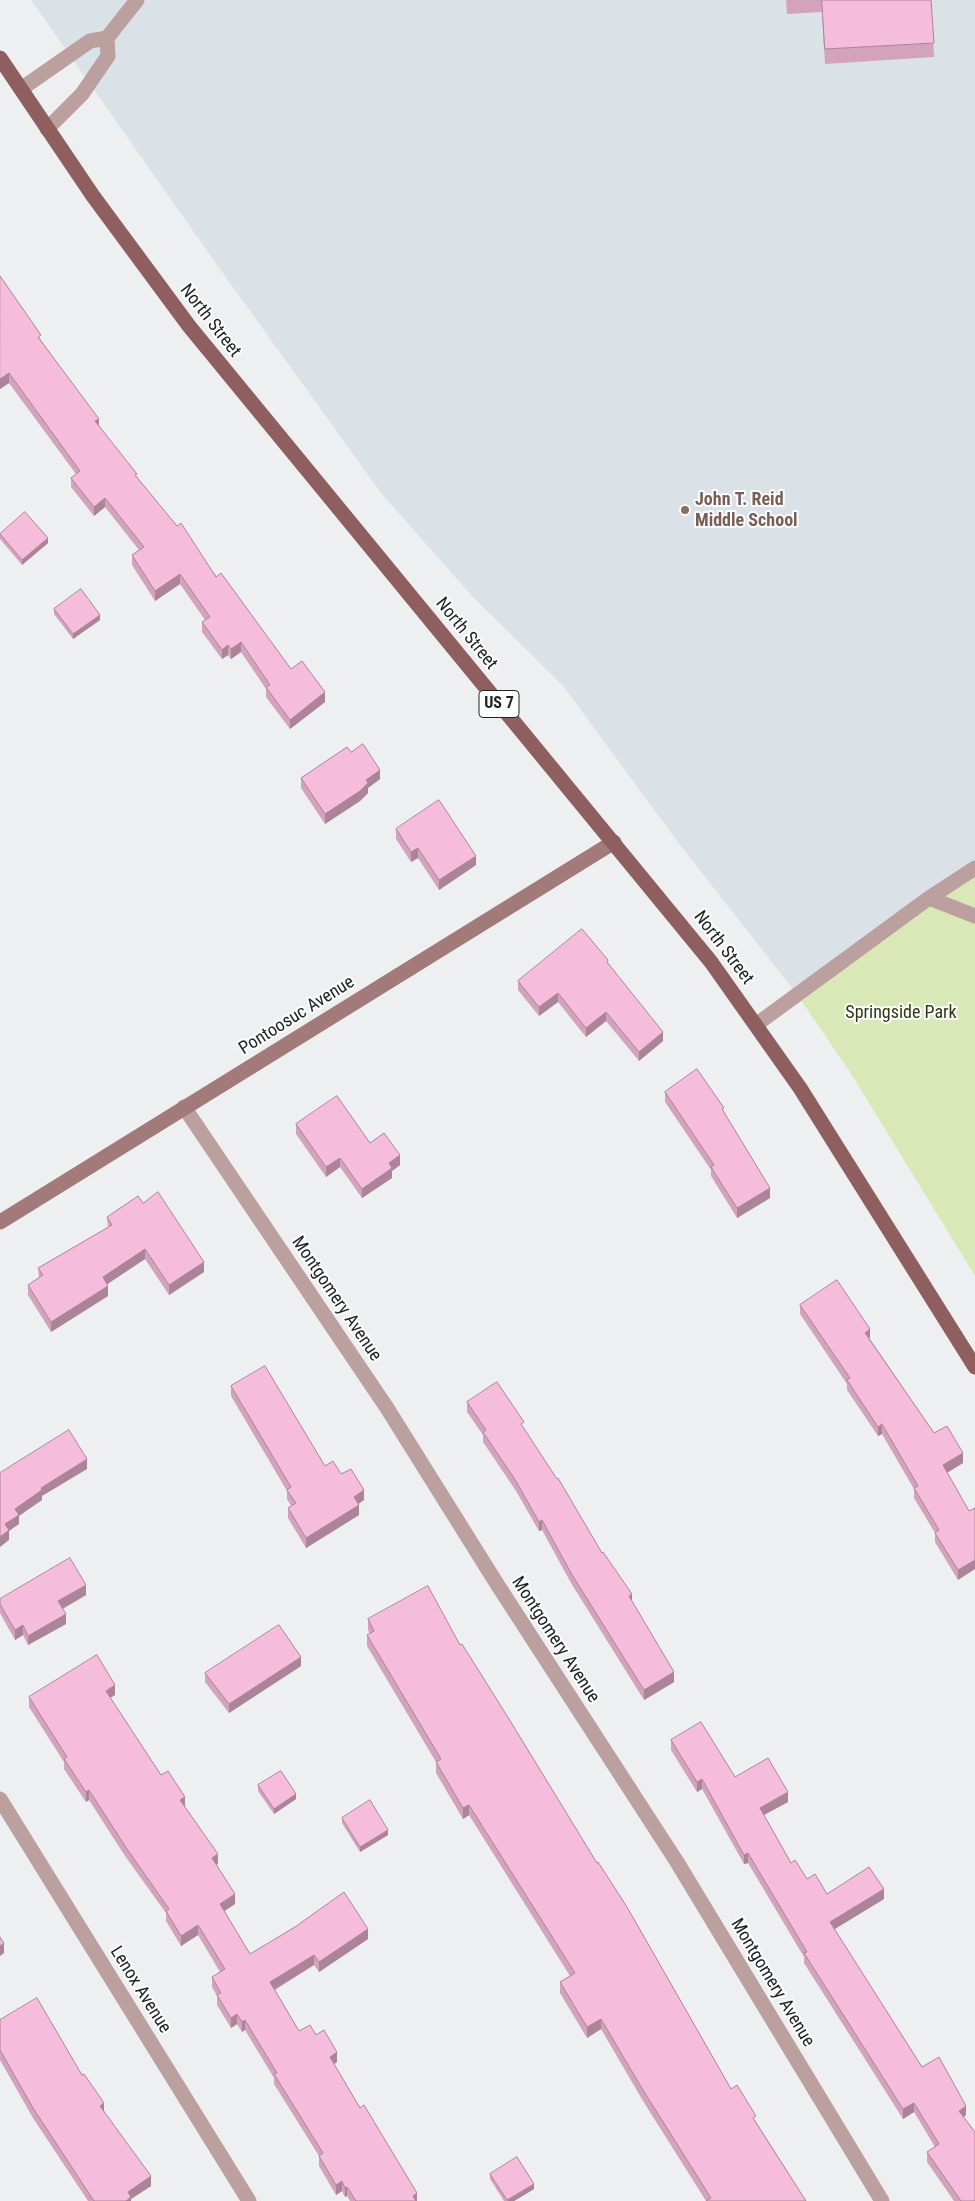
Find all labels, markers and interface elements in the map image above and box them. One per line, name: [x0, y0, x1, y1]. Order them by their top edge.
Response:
street label: North Street: [175, 280, 245, 362]
place label: John T. Reid Middle School: [695, 489, 798, 532]
marker: John T. Reid Middle School: [679, 504, 691, 516]
street label: North Street: [430, 594, 502, 674]
road number: US 7: [479, 691, 519, 718]
street label: North Street: [688, 907, 758, 989]
street label: Pontoosuc Avenue: [235, 972, 359, 1060]
park label: Springside Park: [845, 1002, 957, 1024]
street label: Montgomery Avenue: [286, 1233, 386, 1365]
street label: Montgomery Avenue: [506, 1573, 604, 1707]
street label: Montgomery Avenue: [725, 1915, 819, 2051]
street label: Lenox Avenue: [105, 1943, 175, 2037]

